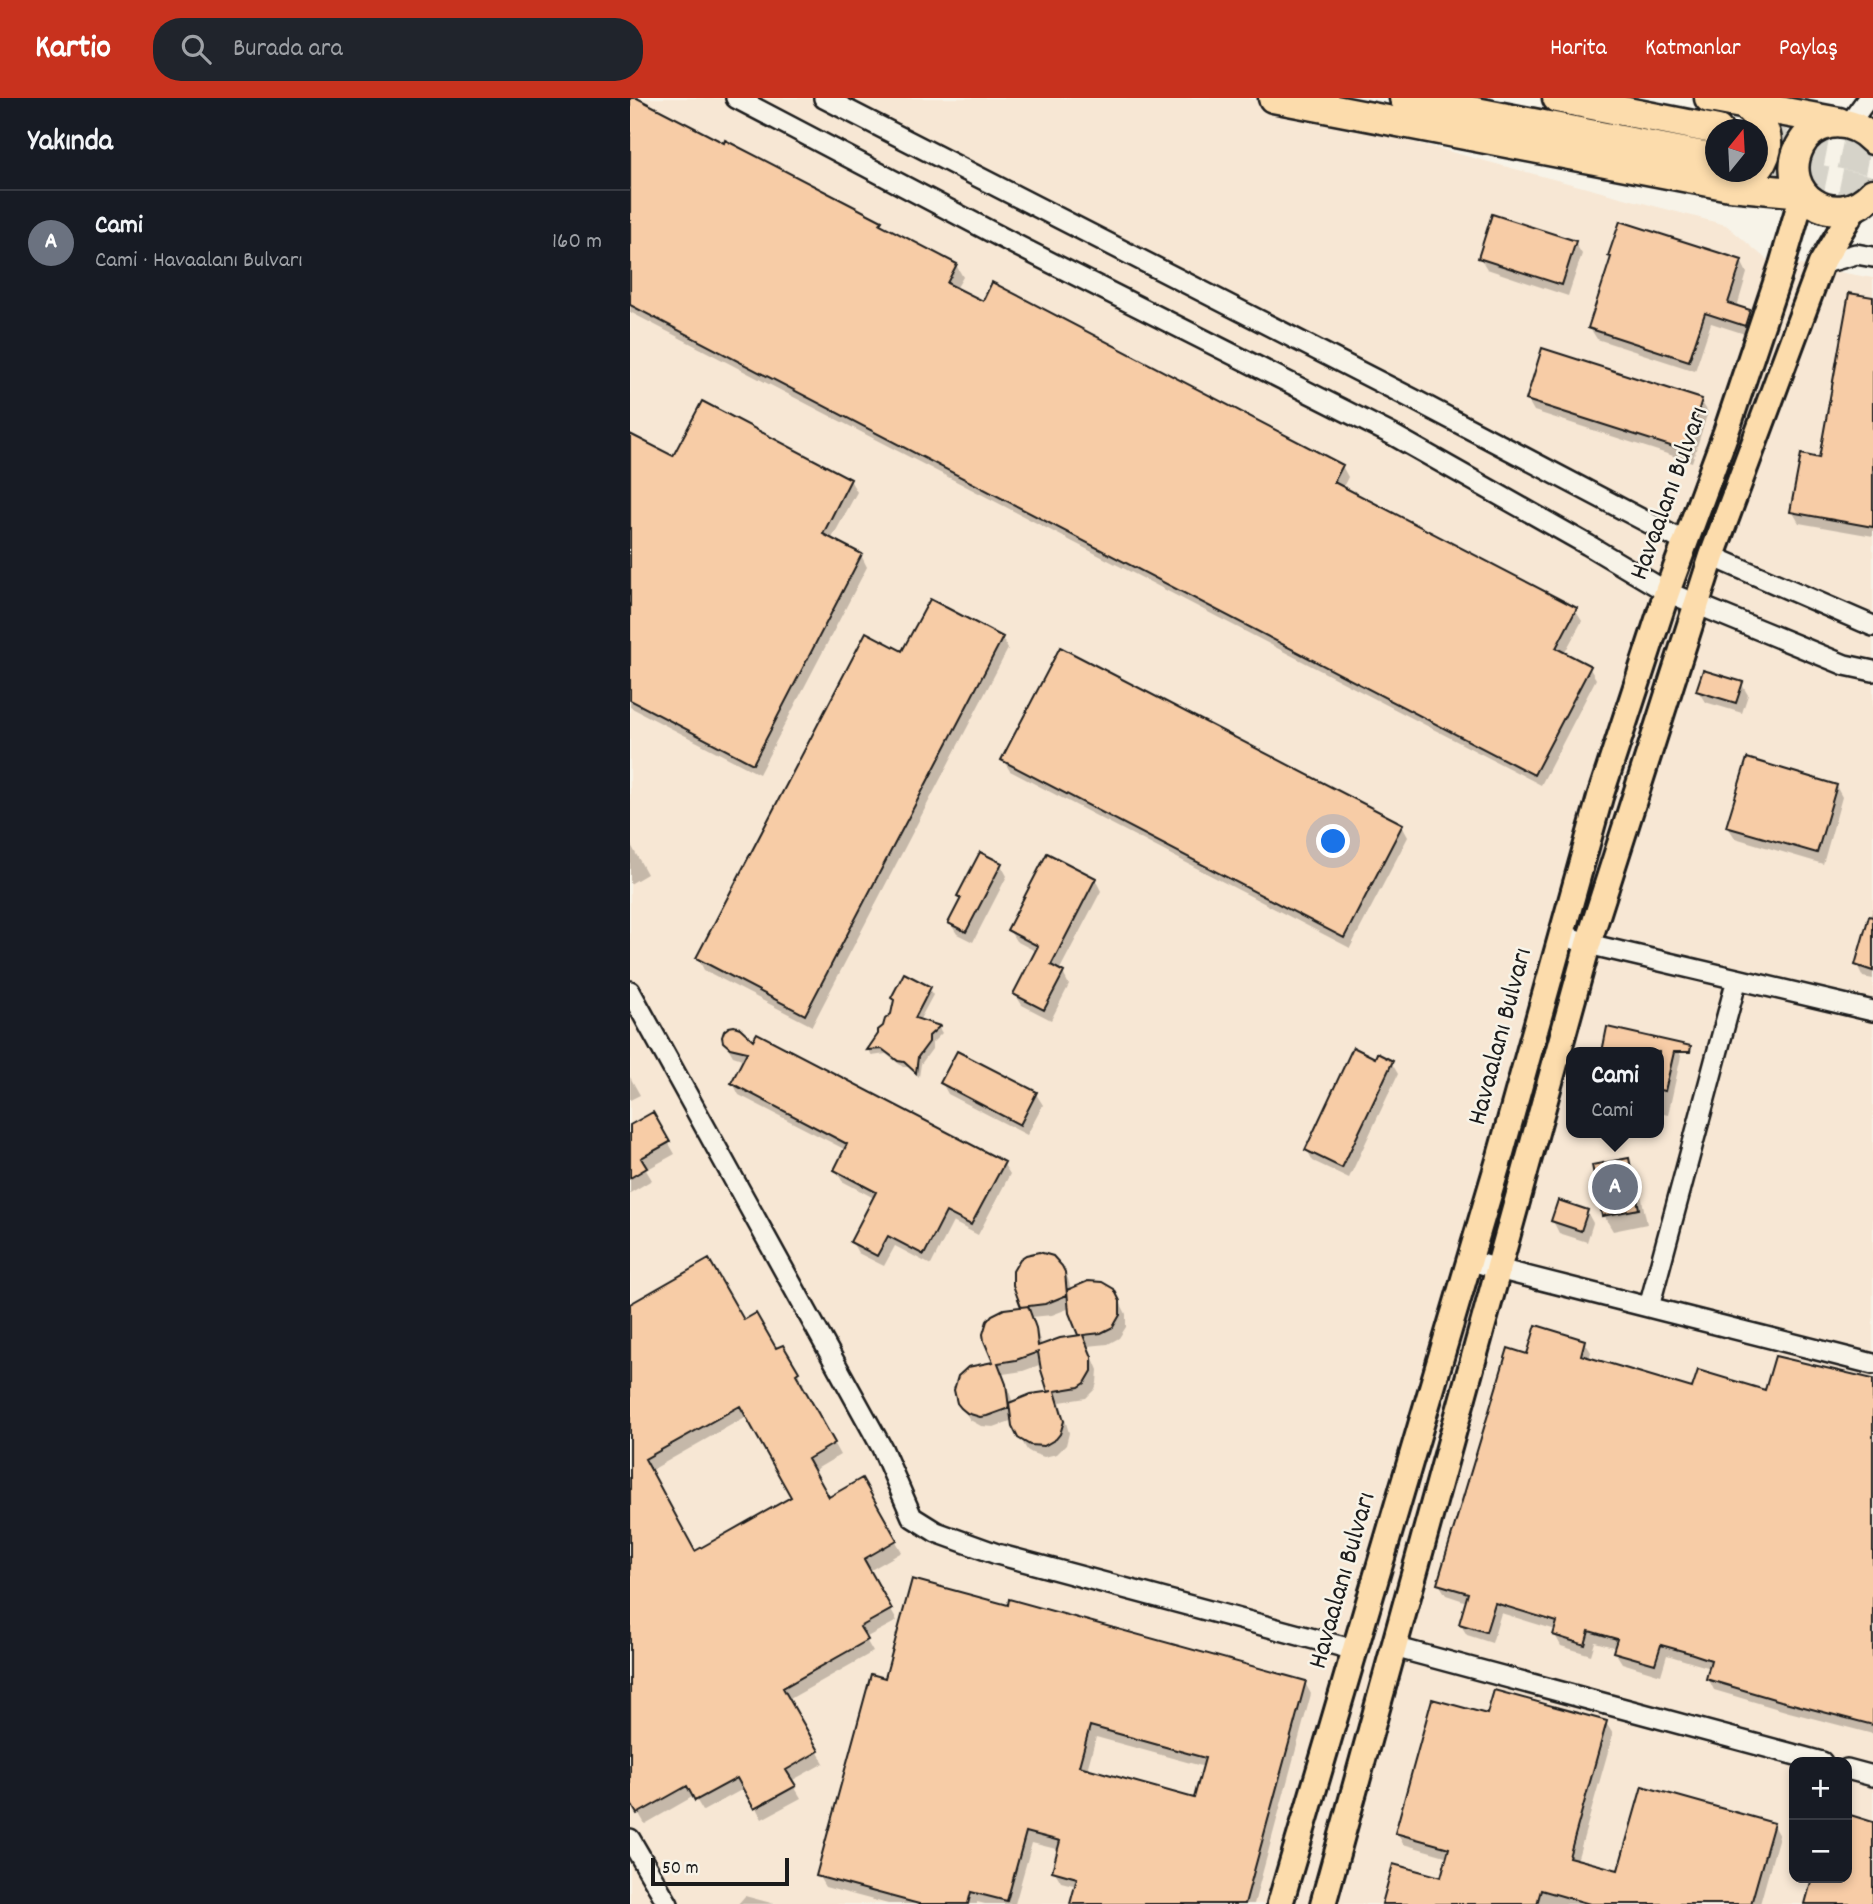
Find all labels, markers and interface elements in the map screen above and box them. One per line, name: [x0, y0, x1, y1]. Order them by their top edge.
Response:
search box: [153, 18, 643, 81]
text: Kartio: [35, 26, 111, 73]
icon: search: [177, 30, 215, 68]
text: Burada ara: [233, 31, 343, 68]
text: Harita: [1550, 32, 1607, 66]
text: Katmanlar: [1645, 32, 1741, 66]
text: Paylaş: [1779, 32, 1838, 66]
north arrow: [1705, 119, 1768, 182]
text: Yakında: [28, 122, 113, 165]
text: Cami: [95, 208, 143, 245]
text: A: [45, 226, 57, 259]
text: 160 m: [552, 226, 602, 259]
text: Cami · Havaalanı Bulvarı: [95, 245, 303, 278]
street label: Havaalanı Bulvarı: [1621, 402, 1721, 586]
your location: [1316, 824, 1350, 858]
street label: Havaalanı Bulvarı: [1459, 944, 1545, 1130]
popup: [1566, 1047, 1664, 1138]
text: Cami: [1591, 1058, 1639, 1095]
text: Cami: [1591, 1095, 1633, 1128]
pin: A: [1592, 1161, 1638, 1213]
street label: Havaalanı Bulvarı: [1300, 1488, 1388, 1674]
map controls: [1789, 1757, 1852, 1883]
button: +: [1789, 1757, 1852, 1820]
button: −: [1789, 1820, 1852, 1883]
scale bar: [651, 1855, 789, 1887]
text: 50 m: [662, 1856, 699, 1883]

